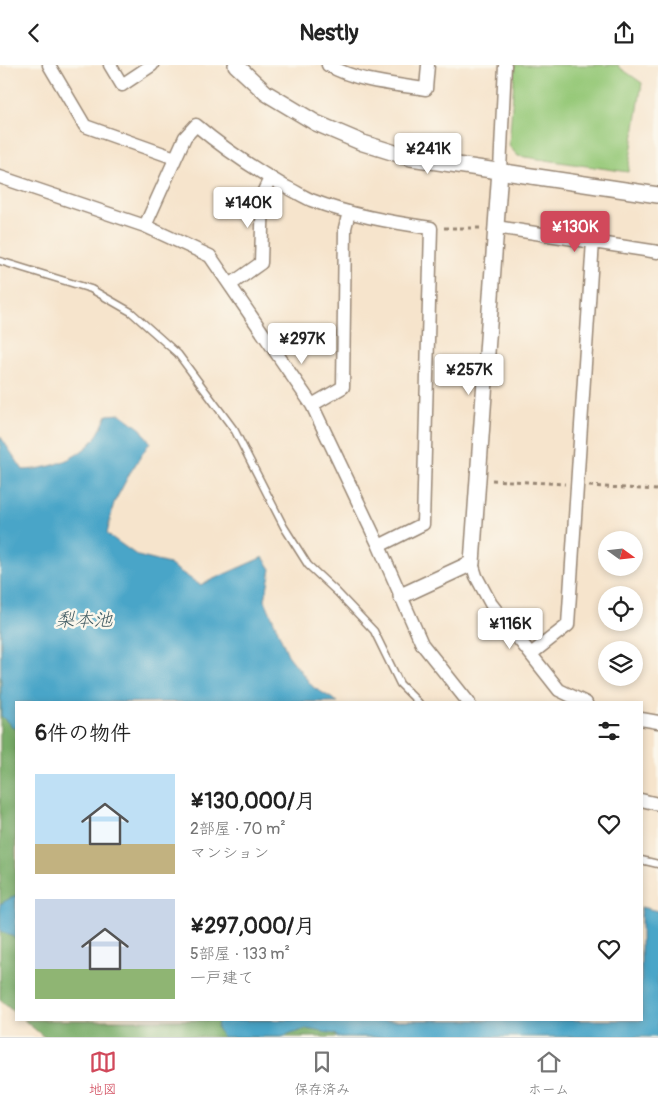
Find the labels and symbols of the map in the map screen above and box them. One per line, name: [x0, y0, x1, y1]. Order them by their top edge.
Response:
pin: ¥241K: [393, 133, 463, 175]
pin: ¥140K: [213, 186, 283, 229]
pin: ¥130K: [540, 211, 610, 253]
pin: ¥297K: [267, 323, 337, 365]
pin: ¥257K: [434, 353, 504, 396]
north arrow: [598, 531, 642, 576]
pin: ¥116K: [475, 607, 545, 650]
water label: 梨本池: [55, 608, 113, 632]

